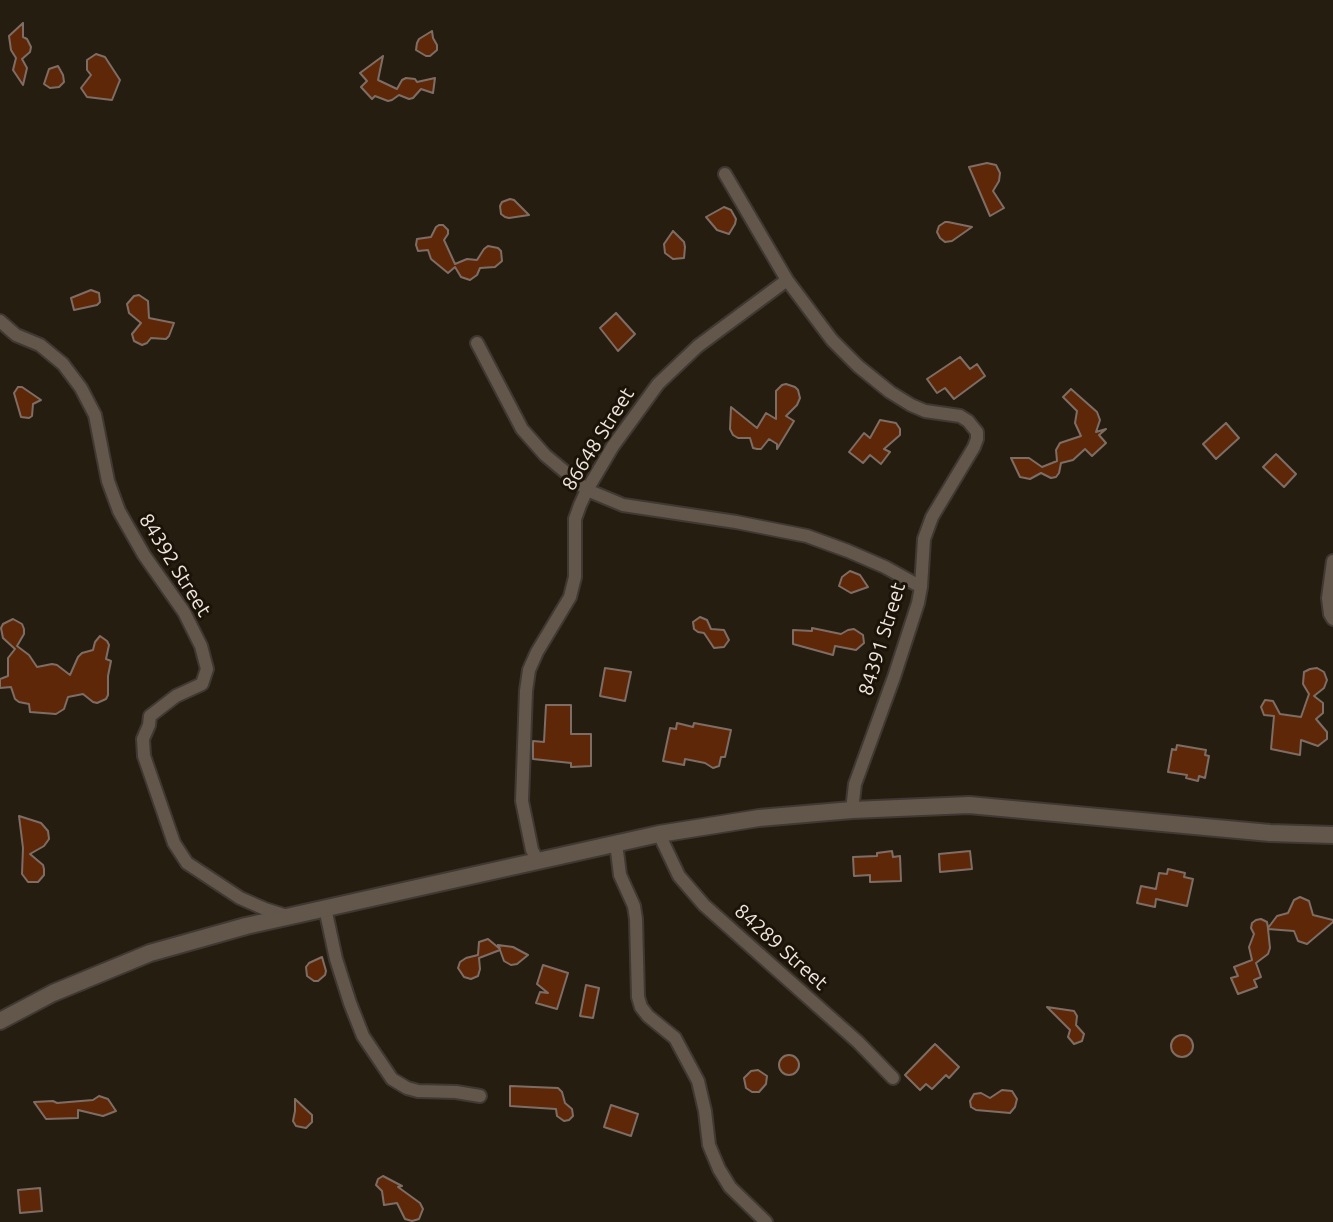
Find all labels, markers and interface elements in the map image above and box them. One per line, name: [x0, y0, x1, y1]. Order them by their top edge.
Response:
street label: 86648 Street: [557, 383, 639, 495]
street label: 84392 Street: [134, 509, 216, 621]
street label: 84391 Street: [853, 580, 911, 698]
street label: 84289 Street: [730, 899, 832, 995]

